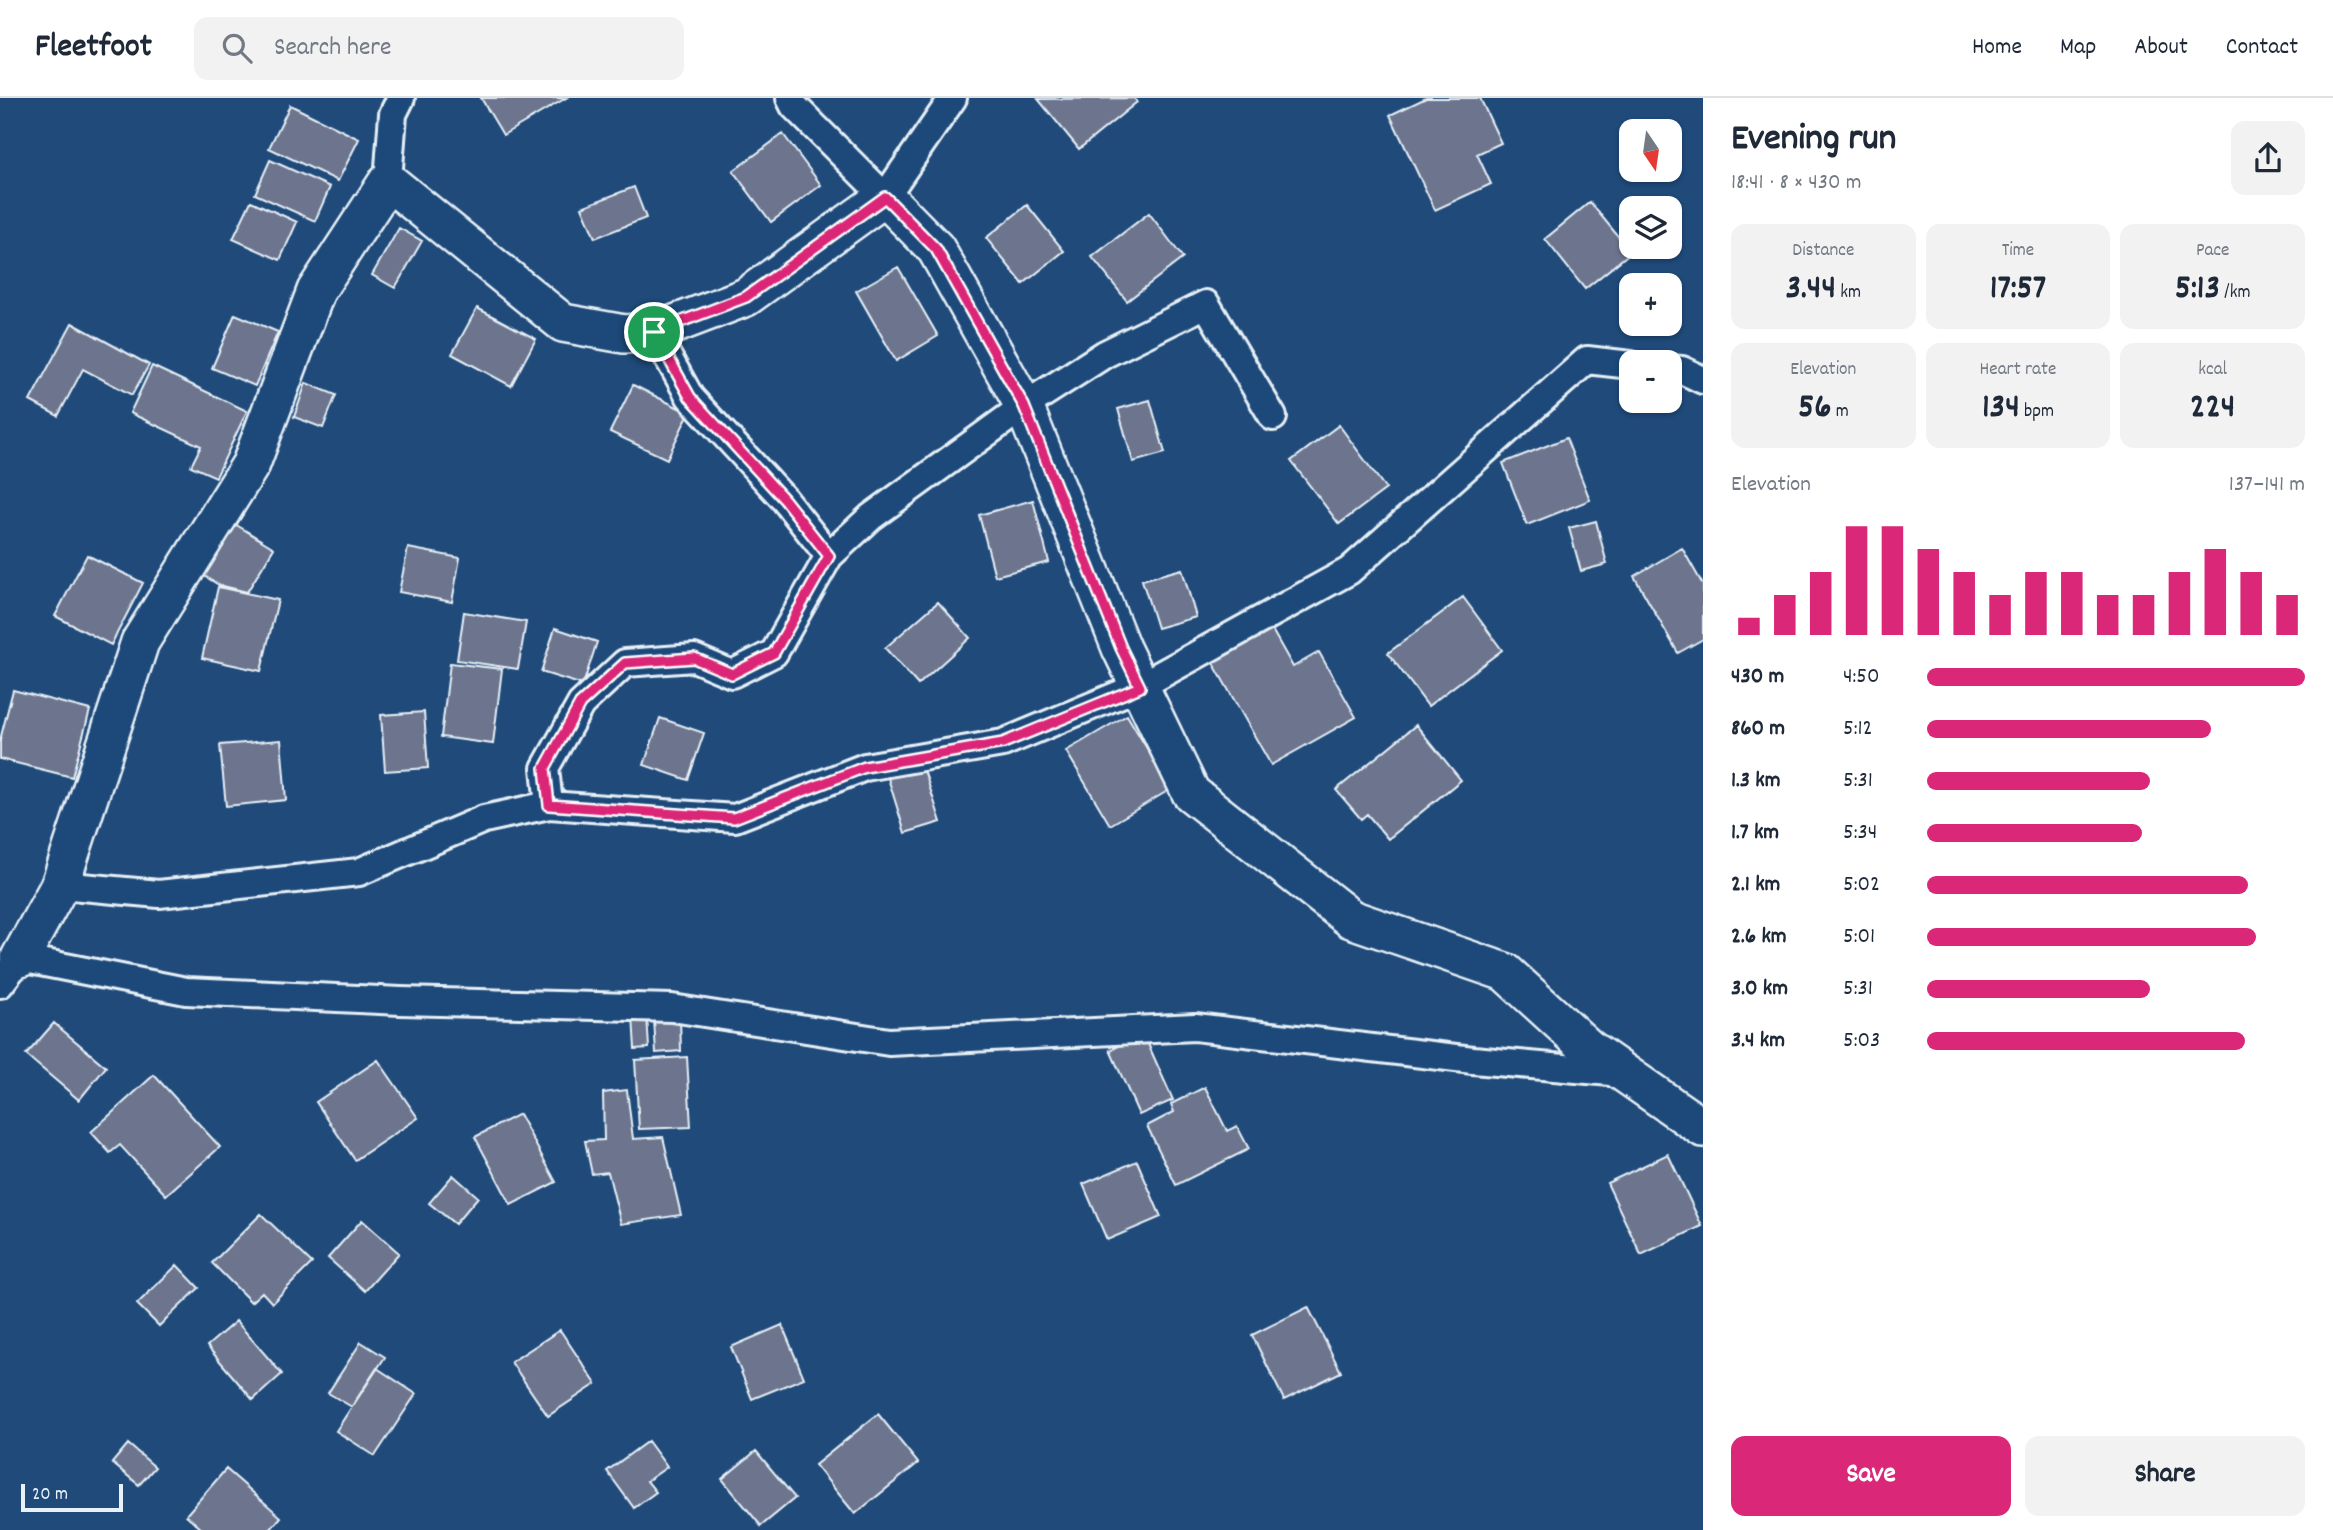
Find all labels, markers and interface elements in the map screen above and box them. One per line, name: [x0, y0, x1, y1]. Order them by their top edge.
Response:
search box: [194, 17, 684, 80]
text: Fleetfoot: [35, 25, 152, 72]
icon: search: [218, 29, 256, 67]
text: Search here: [274, 30, 391, 67]
text: Home: [1972, 31, 2022, 65]
text: Map: [2060, 31, 2096, 65]
text: About: [2134, 31, 2188, 65]
text: Contact: [2226, 31, 2298, 65]
text: Evening run: [1731, 113, 1896, 168]
north arrow: [1619, 119, 1682, 182]
map controls: [1619, 119, 1682, 413]
button: share: [2231, 121, 2305, 195]
text: 18:41 · 8 × 430 m: [1731, 167, 1862, 200]
button: layers: [1619, 196, 1682, 259]
text: Distance: [1792, 238, 1854, 265]
text: Time: [2002, 238, 2034, 265]
text: Pace: [2196, 238, 2229, 265]
text: 3.44: [1786, 265, 1836, 315]
text: 17:57: [1990, 265, 2046, 315]
text: 5:13: [2175, 265, 2220, 315]
button: +: [1619, 273, 1682, 336]
text: km: [1836, 280, 1861, 307]
text: /km: [2220, 280, 2251, 307]
pin: [624, 302, 684, 362]
icon: arrive: [635, 313, 673, 351]
button: −: [1619, 350, 1682, 413]
text: Elevation: [1790, 357, 1856, 384]
text: Heart rate: [1980, 357, 2056, 384]
text: kcal: [2198, 357, 2227, 384]
text: 56: [1798, 384, 1831, 434]
text: 134: [1982, 384, 2020, 434]
text: 224: [2190, 384, 2235, 434]
text: m: [1831, 399, 1849, 426]
text: bpm: [2020, 399, 2054, 426]
text: Elevation: [1731, 469, 1811, 502]
text: 137–141 m: [2229, 469, 2305, 502]
text: 430 m: [1731, 661, 1784, 694]
text: 4:50: [1843, 661, 1880, 694]
text: 860 m: [1731, 713, 1785, 746]
text: 5:12: [1843, 713, 1873, 746]
text: 1.3 km: [1731, 765, 1781, 798]
text: 5:31: [1843, 765, 1873, 798]
text: 1.7 km: [1731, 817, 1779, 850]
text: 5:34: [1843, 817, 1877, 850]
text: 2.1 km: [1731, 869, 1780, 902]
text: 5:02: [1843, 869, 1880, 902]
text: 2.6 km: [1731, 921, 1787, 954]
text: 5:01: [1843, 921, 1875, 954]
text: 3.0 km: [1731, 973, 1788, 1006]
text: 5:31: [1843, 973, 1873, 1006]
text: 3.4 km: [1731, 1025, 1785, 1058]
text: 5:03: [1843, 1025, 1880, 1058]
button: Save: [1731, 1436, 2011, 1516]
button: Share: [2025, 1436, 2305, 1516]
scale bar: [21, 1481, 122, 1513]
text: 20 m: [32, 1482, 68, 1509]

